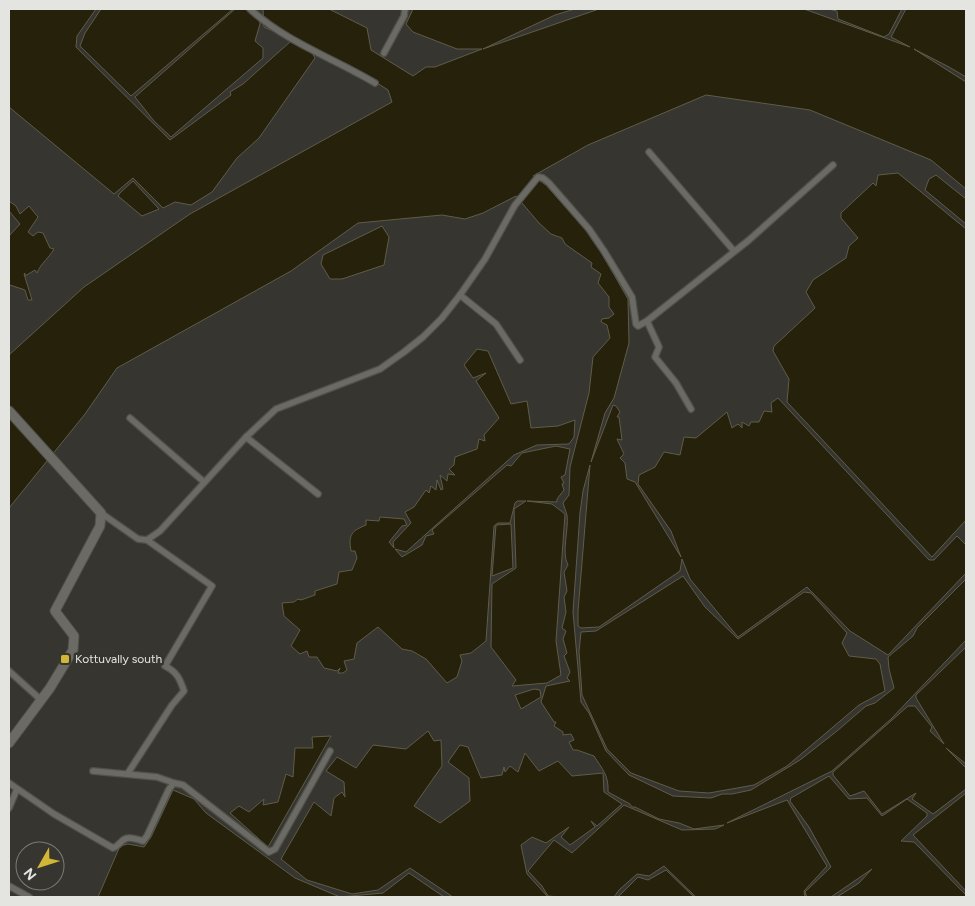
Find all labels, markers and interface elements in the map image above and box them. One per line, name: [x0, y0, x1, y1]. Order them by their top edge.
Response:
place label: Kottuvally south: [75, 652, 163, 666]
marker: Kottuvally south: [59, 653, 71, 665]
north arrow: [15, 841, 65, 891]
text: N: [20, 864, 40, 883]

